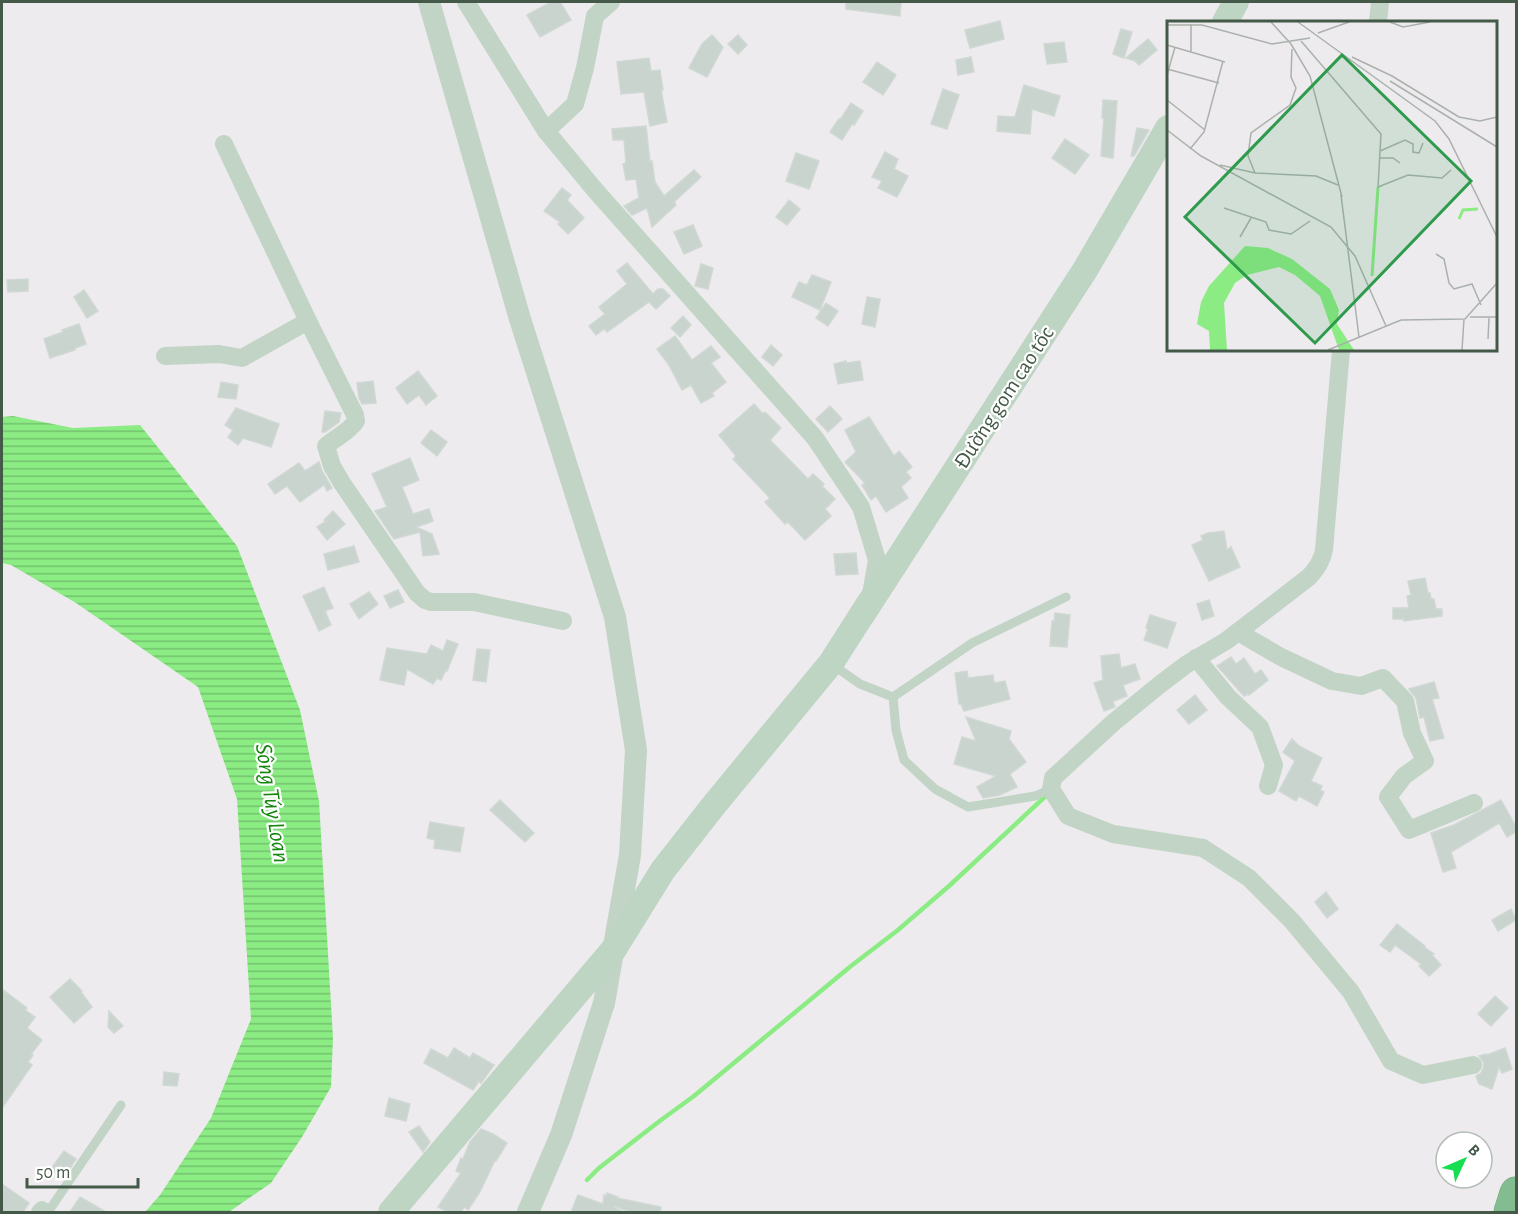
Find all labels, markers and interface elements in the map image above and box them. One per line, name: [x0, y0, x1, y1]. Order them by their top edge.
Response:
inset map: [1167, 21, 1497, 351]
street label: Đường gom cao tốc: [950, 322, 1058, 472]
water label: Sông Túy Loan: [251, 742, 293, 865]
north arrow: [1434, 1130, 1494, 1190]
text: B: [1465, 1141, 1483, 1159]
scale bar: [27, 1151, 138, 1189]
text: 50 m: [36, 1164, 70, 1182]

